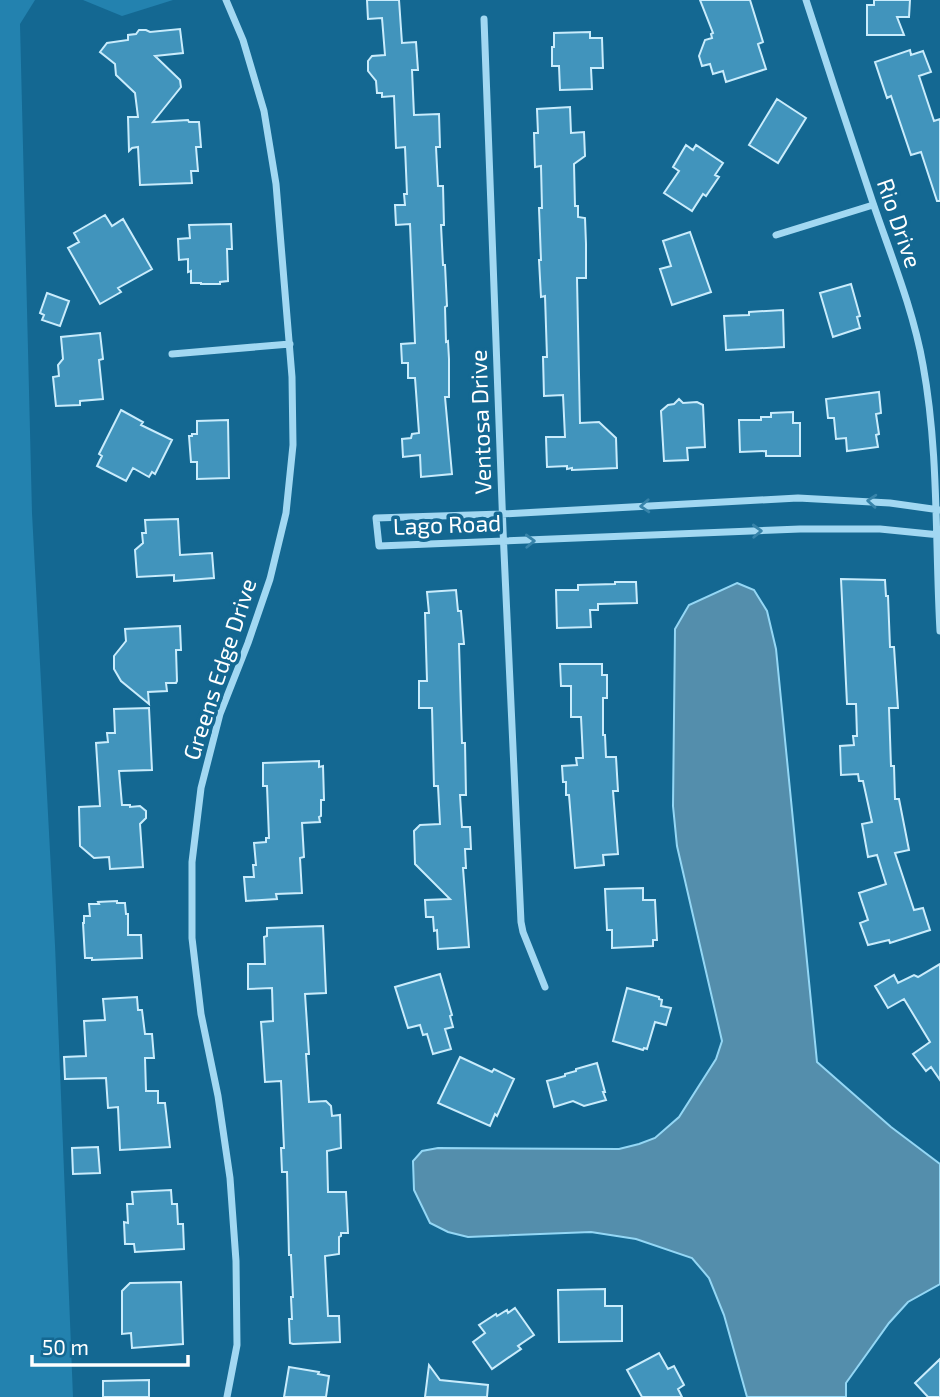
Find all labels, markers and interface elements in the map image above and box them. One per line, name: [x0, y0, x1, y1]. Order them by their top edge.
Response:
street label: Rio Drive: [872, 175, 928, 271]
street label: Ventosa Drive: [463, 349, 497, 495]
one-way arrow: [867, 494, 878, 509]
one-way arrow: [640, 499, 651, 514]
street label: Lago Road: [392, 508, 502, 540]
one-way arrow: [752, 523, 763, 538]
one-way arrow: [525, 533, 536, 548]
street label: Greens Edge Drive: [176, 575, 262, 763]
scale bar: [32, 1324, 187, 1368]
text: 50 m: [42, 1334, 89, 1359]

